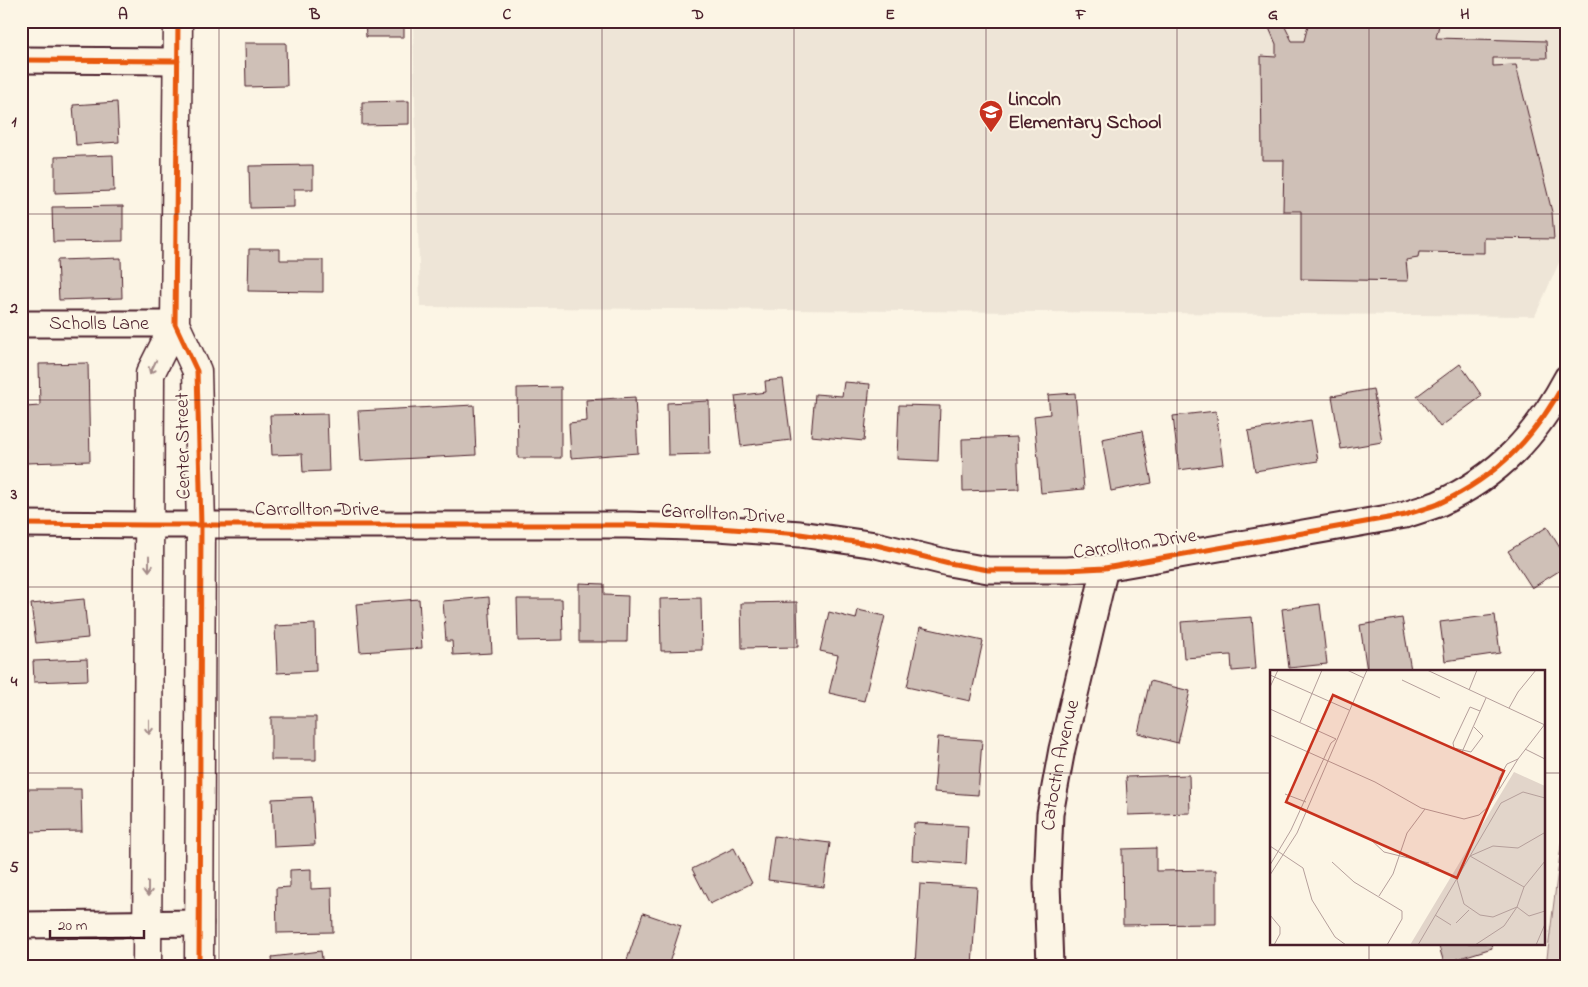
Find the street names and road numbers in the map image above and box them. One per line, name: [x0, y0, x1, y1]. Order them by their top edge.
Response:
street label: Scholls Lane: [49, 310, 149, 339]
street label: Center Street: [169, 392, 199, 500]
street label: Carrollton Drive: [255, 496, 379, 525]
street label: Carrollton Drive: [660, 497, 786, 533]
street label: Carrollton Drive: [1071, 522, 1199, 568]
street label: Catoctin Avenue: [1035, 697, 1088, 831]

